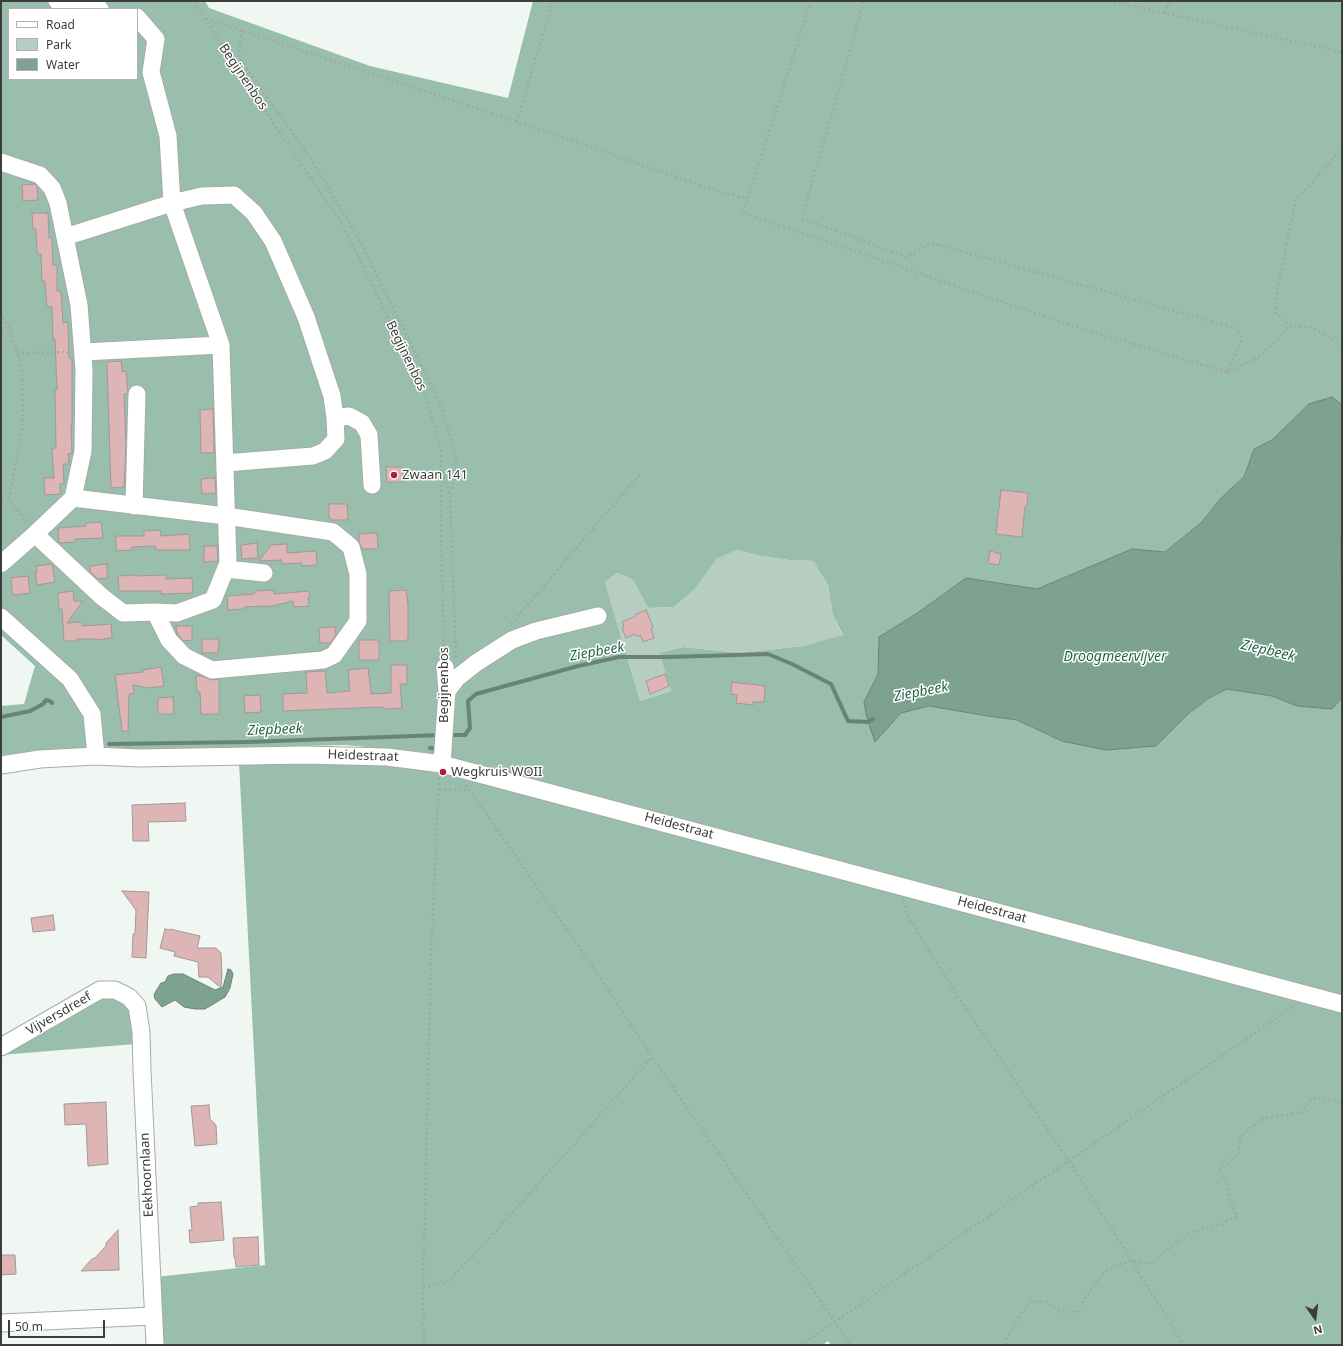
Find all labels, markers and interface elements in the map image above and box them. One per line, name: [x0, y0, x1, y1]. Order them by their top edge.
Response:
legend: [8, 8, 138, 80]
text: Road: [46, 16, 75, 33]
text: Park: [46, 36, 71, 53]
street label: Begijnenbos: [215, 41, 271, 113]
text: Water: [46, 56, 80, 73]
street label: Begijnenbos: [382, 318, 430, 394]
place label: Zwaan 141: [402, 467, 468, 483]
marker: Zwaan 141: [389, 470, 399, 480]
water label: Ziepbeek: [1239, 637, 1297, 665]
water label: Ziepbeek: [568, 639, 626, 665]
street label: Begijnenbos: [436, 647, 452, 723]
water label: Droogmeervijver: [1063, 649, 1167, 665]
water label: Ziepbeek: [892, 678, 950, 706]
water label: Ziepbeek: [247, 721, 303, 739]
street label: Heidestraat: [327, 747, 399, 765]
place label: Wegkruis WOII: [451, 764, 542, 780]
marker: Wegkruis WOII: [438, 767, 448, 777]
street label: Heidestraat: [643, 809, 715, 843]
street label: Heidestraat: [956, 893, 1028, 927]
street label: Vijversdreef: [24, 989, 94, 1039]
street label: Eekhoornlaan: [137, 1132, 157, 1218]
north arrow: [1295, 1298, 1335, 1338]
scale bar: [10, 1312, 107, 1338]
text: 50 m: [15, 1318, 43, 1335]
text: N: [1312, 1322, 1324, 1338]

